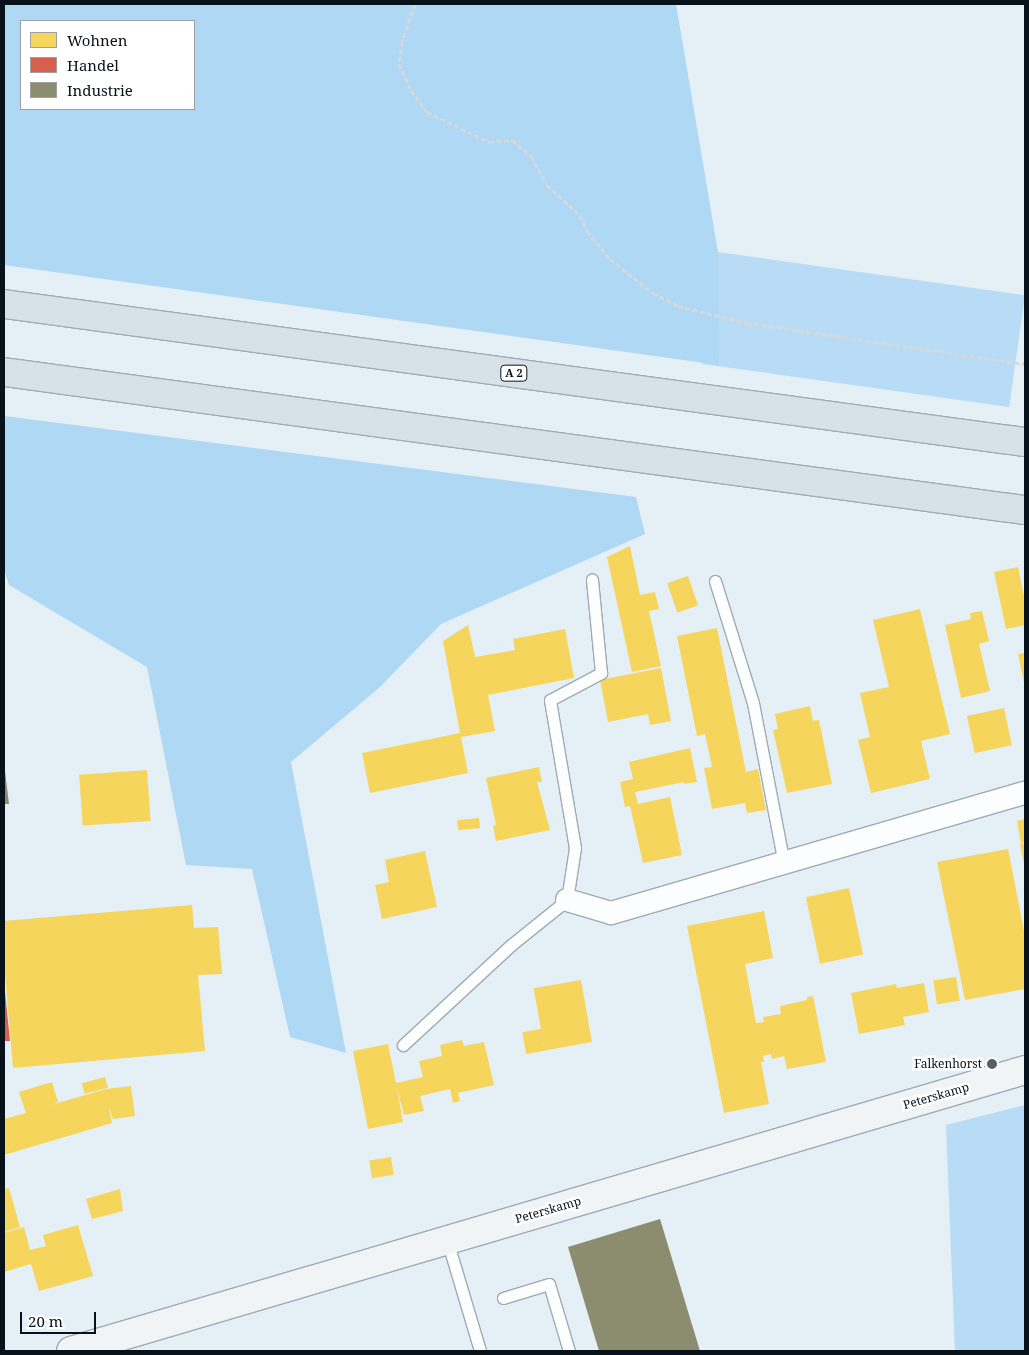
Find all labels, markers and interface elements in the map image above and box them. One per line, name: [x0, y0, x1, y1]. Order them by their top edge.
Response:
legend: [20, 20, 195, 110]
text: Wohnen: [67, 30, 127, 50]
text: Handel: [67, 55, 119, 75]
text: Industrie: [67, 80, 133, 100]
road number: A 2: [500, 364, 528, 382]
place label: Falkenhorst: [914, 1057, 982, 1071]
marker: Falkenhorst: [986, 1058, 998, 1070]
street label: Peterskamp: [901, 1080, 971, 1112]
street label: Peterskamp: [513, 1194, 583, 1226]
scale bar: [22, 1302, 99, 1334]
text: 20 m: [28, 1311, 63, 1331]

